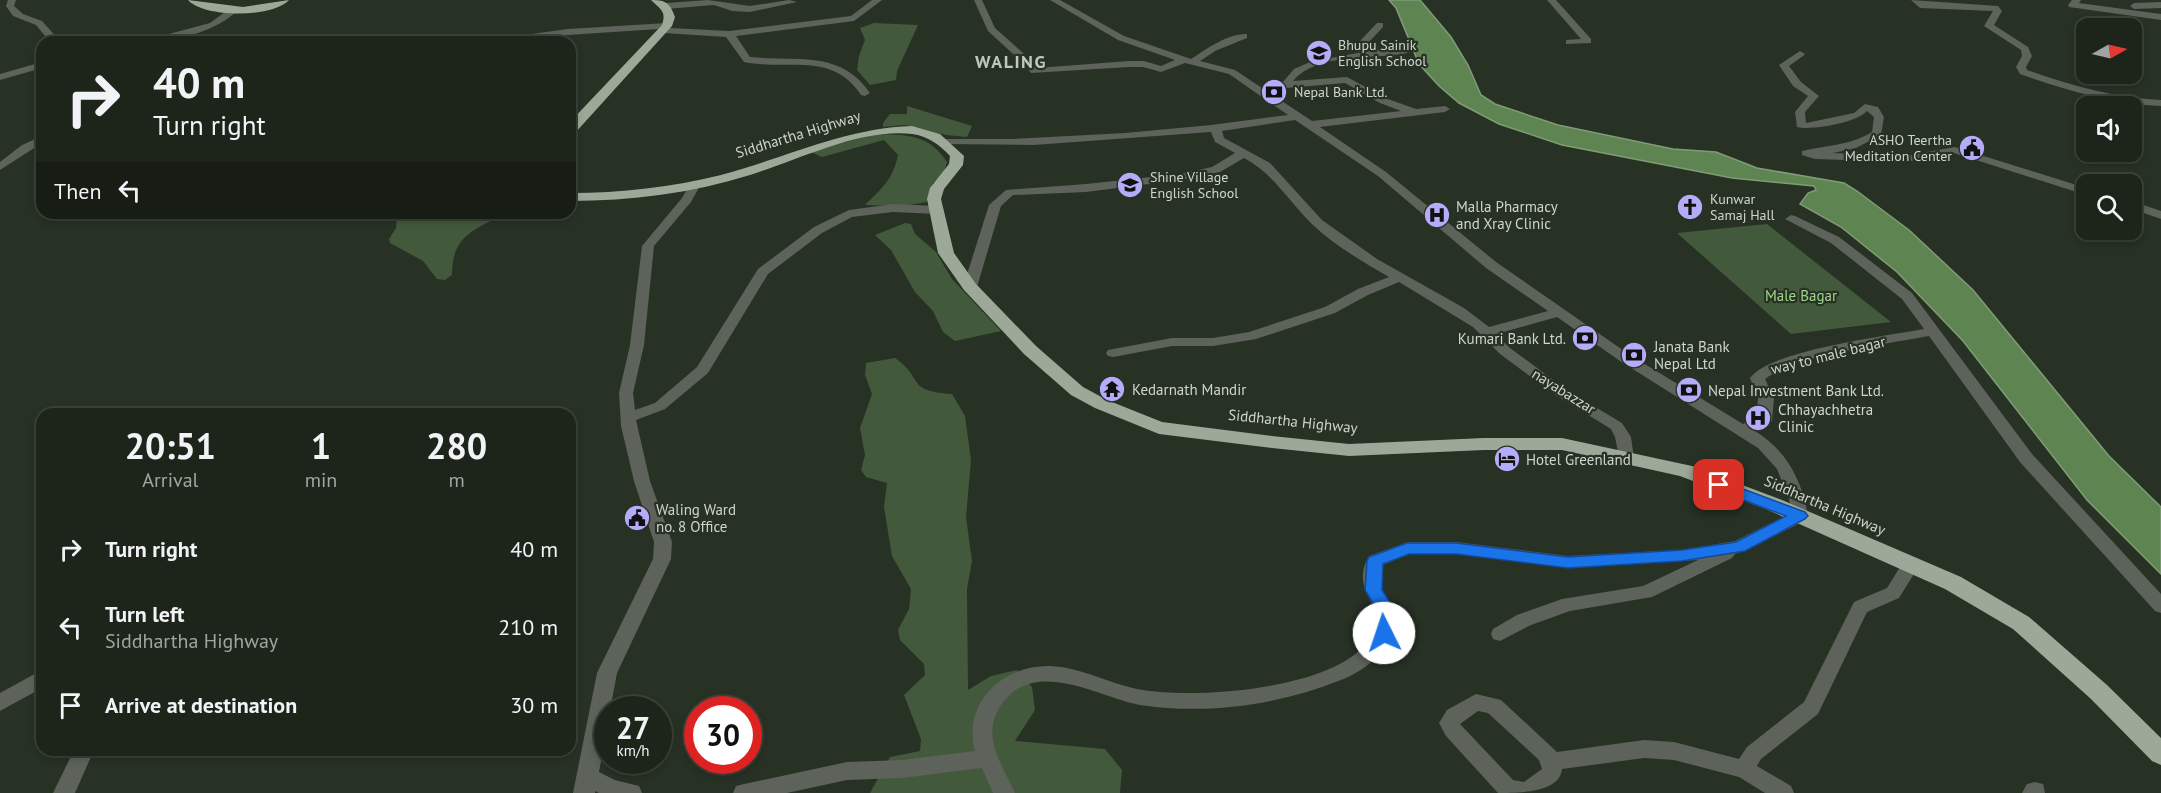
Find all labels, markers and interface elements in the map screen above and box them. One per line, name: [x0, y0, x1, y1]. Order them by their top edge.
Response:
north arrow: [2076, 18, 2142, 84]
map controls: [2076, 18, 2142, 240]
place label: Bhupu Sainik English School: [1338, 36, 1426, 70]
school or university icon: Bhupu Sainik English School: [1304, 38, 1334, 68]
district label: WALING: [975, 50, 1047, 73]
text: 40 m: [153, 55, 245, 110]
icon: right: [54, 60, 132, 138]
bank icon: Nepal Bank Ltd.: [1259, 77, 1289, 107]
place label: Nepal Bank Ltd.: [1294, 83, 1388, 101]
button: sound: [2076, 96, 2142, 162]
street label: Siddhartha Highway: [733, 106, 863, 162]
text: Turn right: [153, 108, 266, 142]
place label: ASHO Teertha Meditation Center: [1845, 131, 1952, 165]
public building icon: ASHO Teertha Meditation Center: [1957, 133, 1987, 163]
place label: Shine Village English School: [1150, 168, 1238, 202]
school or university icon: Shine Village English School: [1115, 170, 1145, 200]
icon: left: [113, 174, 146, 207]
button: search: [2076, 174, 2142, 240]
text: Then: [54, 177, 101, 205]
place label: Kunwar Samaj Hall: [1710, 190, 1775, 224]
church icon: Kunwar Samaj Hall: [1675, 192, 1705, 222]
place label: Malla Pharmacy and Xray Clinic: [1456, 197, 1558, 233]
hospital icon: Malla Pharmacy and Xray Clinic: [1422, 200, 1452, 230]
park label: Male Bagar: [1765, 286, 1837, 305]
bank icon: Kumari Bank Ltd.: [1570, 323, 1600, 353]
place label: Kumari Bank Ltd.: [1458, 329, 1566, 348]
street label: way to male bagar: [1769, 332, 1887, 378]
place label: Janata Bank Nepal Ltd: [1653, 337, 1730, 373]
bank icon: Janata Bank Nepal Ltd: [1619, 340, 1649, 370]
street label: nayabazzar: [1529, 364, 1599, 418]
temple icon: Kedarnath Mandir: [1097, 374, 1127, 404]
bank icon: Nepal Investment Bank Ltd.: [1674, 375, 1704, 405]
place label: Kedarnath Mandir: [1132, 380, 1246, 399]
place label: Nepal Investment Bank Ltd.: [1708, 381, 1884, 400]
place label: Chhayachhetra Clinic: [1778, 400, 1873, 436]
hospital icon: Chhayachhetra Clinic: [1743, 403, 1773, 433]
street label: Siddhartha Highway: [1227, 405, 1359, 437]
text: 20:51: [125, 422, 216, 469]
text: 1: [311, 422, 331, 469]
text: 280: [426, 422, 487, 469]
hotel icon: Hotel Greenland: [1492, 444, 1522, 474]
place label: Hotel Greenland: [1526, 450, 1631, 469]
pin: [1693, 459, 1744, 510]
text: Arrival: [142, 467, 198, 493]
text: min: [305, 467, 337, 493]
text: m: [449, 467, 465, 493]
icon: arrive: [1702, 468, 1735, 501]
street label: Siddhartha Highway: [1762, 471, 1888, 539]
place label: Waling Ward no. 8 Office: [656, 500, 736, 536]
public building icon: Waling Ward no. 8 Office: [622, 503, 652, 533]
icon: right: [54, 533, 87, 566]
text: Turn right: [105, 535, 197, 563]
text: 40 m: [510, 535, 558, 563]
text: Turn left: [105, 600, 185, 628]
position arrow: [1352, 601, 1416, 665]
icon: left: [54, 611, 87, 644]
text: 210 m: [498, 613, 558, 641]
text: Siddhartha Highway: [105, 628, 278, 654]
icon: arrive: [54, 689, 87, 722]
text: Arrive at destination: [105, 691, 297, 719]
text: 30 m: [510, 691, 558, 719]
speed limit sign: 30: [684, 696, 762, 774]
text: 27: [616, 708, 650, 747]
text: km/h: [617, 741, 649, 760]

